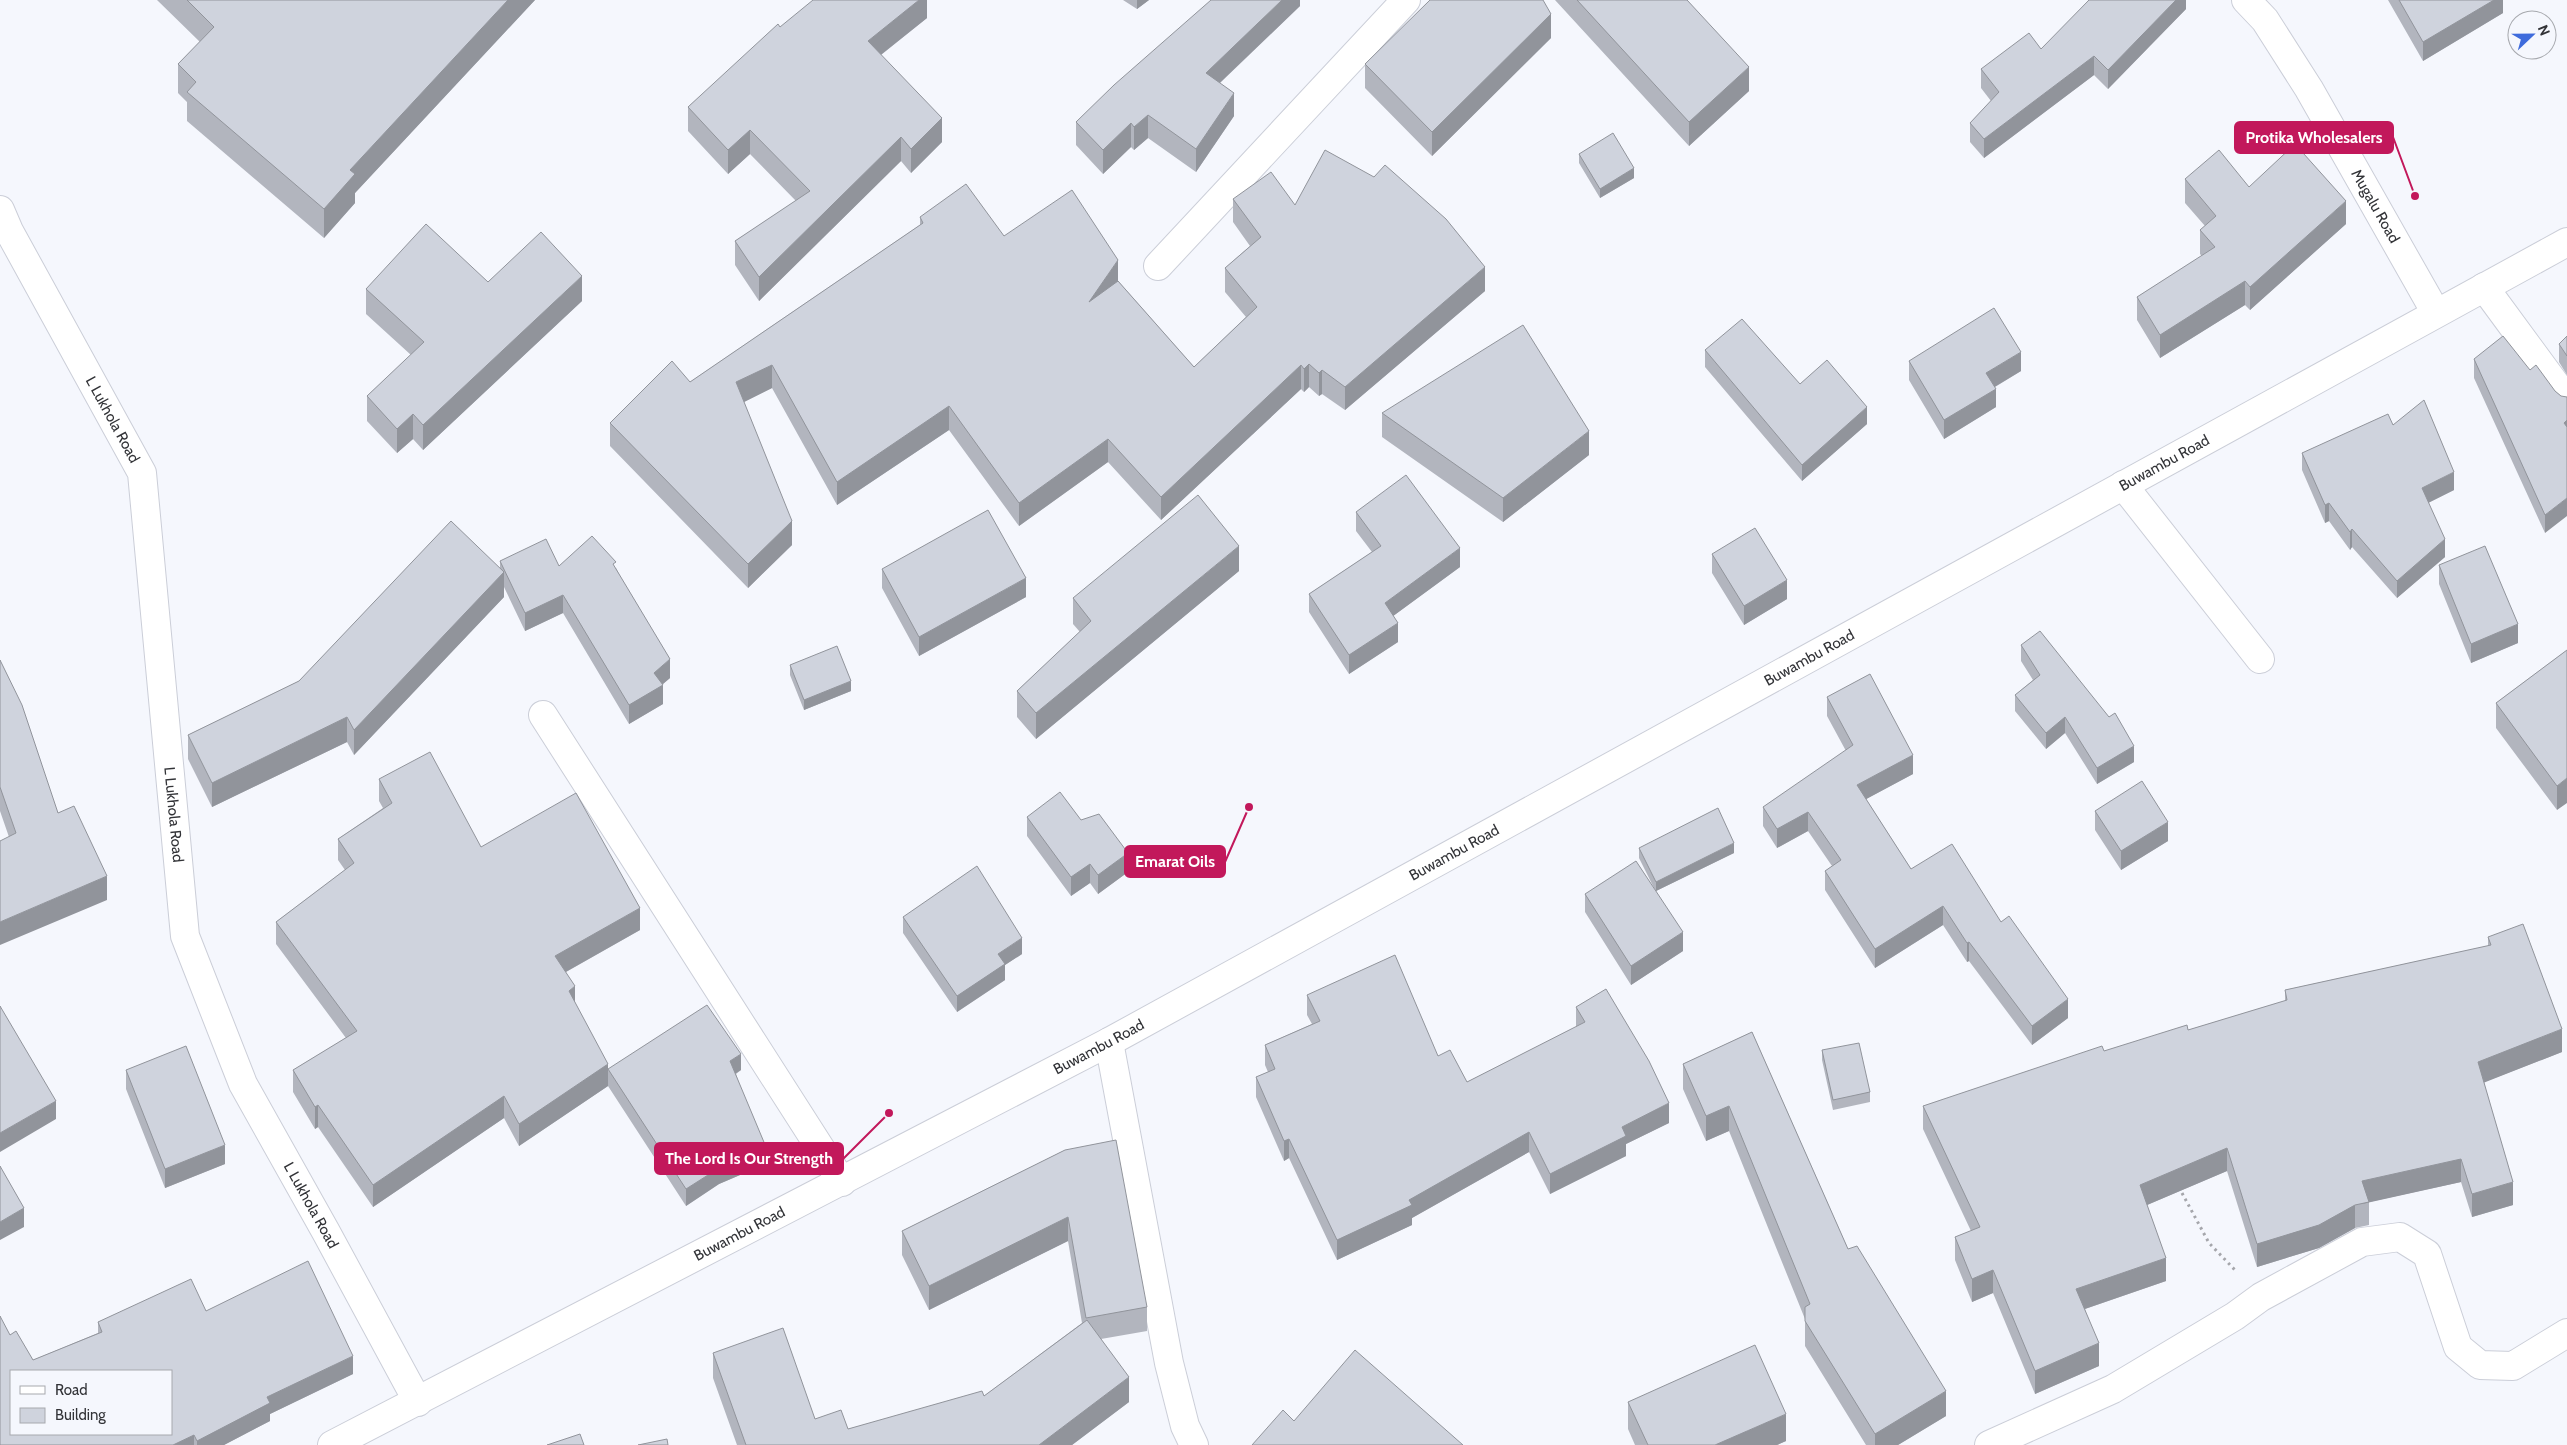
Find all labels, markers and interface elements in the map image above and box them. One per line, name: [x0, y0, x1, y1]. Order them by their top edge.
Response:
north arrow: [2507, 10, 2557, 60]
text: N: [2534, 22, 2554, 38]
callout: Protika Wholesalers: [2235, 122, 2393, 153]
text: Protika Wholesalers: [2245, 128, 2383, 147]
street label: Mugalu Road: [2347, 166, 2403, 246]
street label: L Lukhola Road: [82, 373, 144, 466]
street label: Buwambu Road: [2116, 431, 2212, 495]
street label: Buwambu Road: [1761, 626, 1857, 690]
street label: L Lukhola Road: [160, 766, 187, 863]
street label: Buwambu Road: [1406, 821, 1502, 885]
callout: Emarat Oils: [1125, 846, 1225, 877]
text: Emarat Oils: [1135, 852, 1215, 871]
street label: Buwambu Road: [1050, 1015, 1147, 1078]
callout: The Lord Is Our Strength: [655, 1143, 843, 1174]
text: The Lord Is Our Strength: [665, 1149, 833, 1168]
street label: L Lukhola Road: [280, 1159, 342, 1252]
street label: Buwambu Road: [691, 1203, 788, 1265]
legend: [10, 1370, 172, 1435]
text: Road: [55, 1381, 88, 1399]
text: Building: [55, 1406, 106, 1424]

